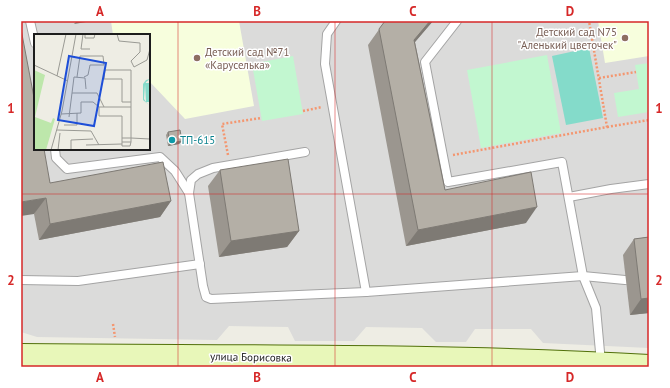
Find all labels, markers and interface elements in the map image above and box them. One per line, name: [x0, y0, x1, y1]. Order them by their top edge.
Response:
text: A: [96, 3, 104, 20]
text: B: [253, 3, 261, 20]
text: C: [409, 3, 417, 20]
text: D: [566, 3, 574, 20]
place label: Детский сад N75 "Аленький цветочек": [517, 25, 617, 52]
marker: Детский сад N75 "Аленький цветочек": [620, 33, 630, 43]
inset map: [34, 34, 150, 150]
place label: Детский сад №71 «Каруселька»: [205, 45, 290, 72]
marker: Детский сад №71 «Каруселька»: [192, 53, 202, 63]
text: 1: [7, 100, 15, 117]
text: 1: [655, 100, 663, 117]
place label: ТП-615: [180, 133, 215, 147]
marker: ТП-615: [167, 135, 177, 145]
text: 2: [7, 272, 15, 289]
text: 2: [655, 272, 663, 289]
street label: улица Борисовка: [210, 349, 292, 365]
text: A: [96, 369, 104, 386]
text: B: [253, 369, 261, 386]
text: C: [409, 369, 417, 386]
text: D: [566, 369, 574, 386]

